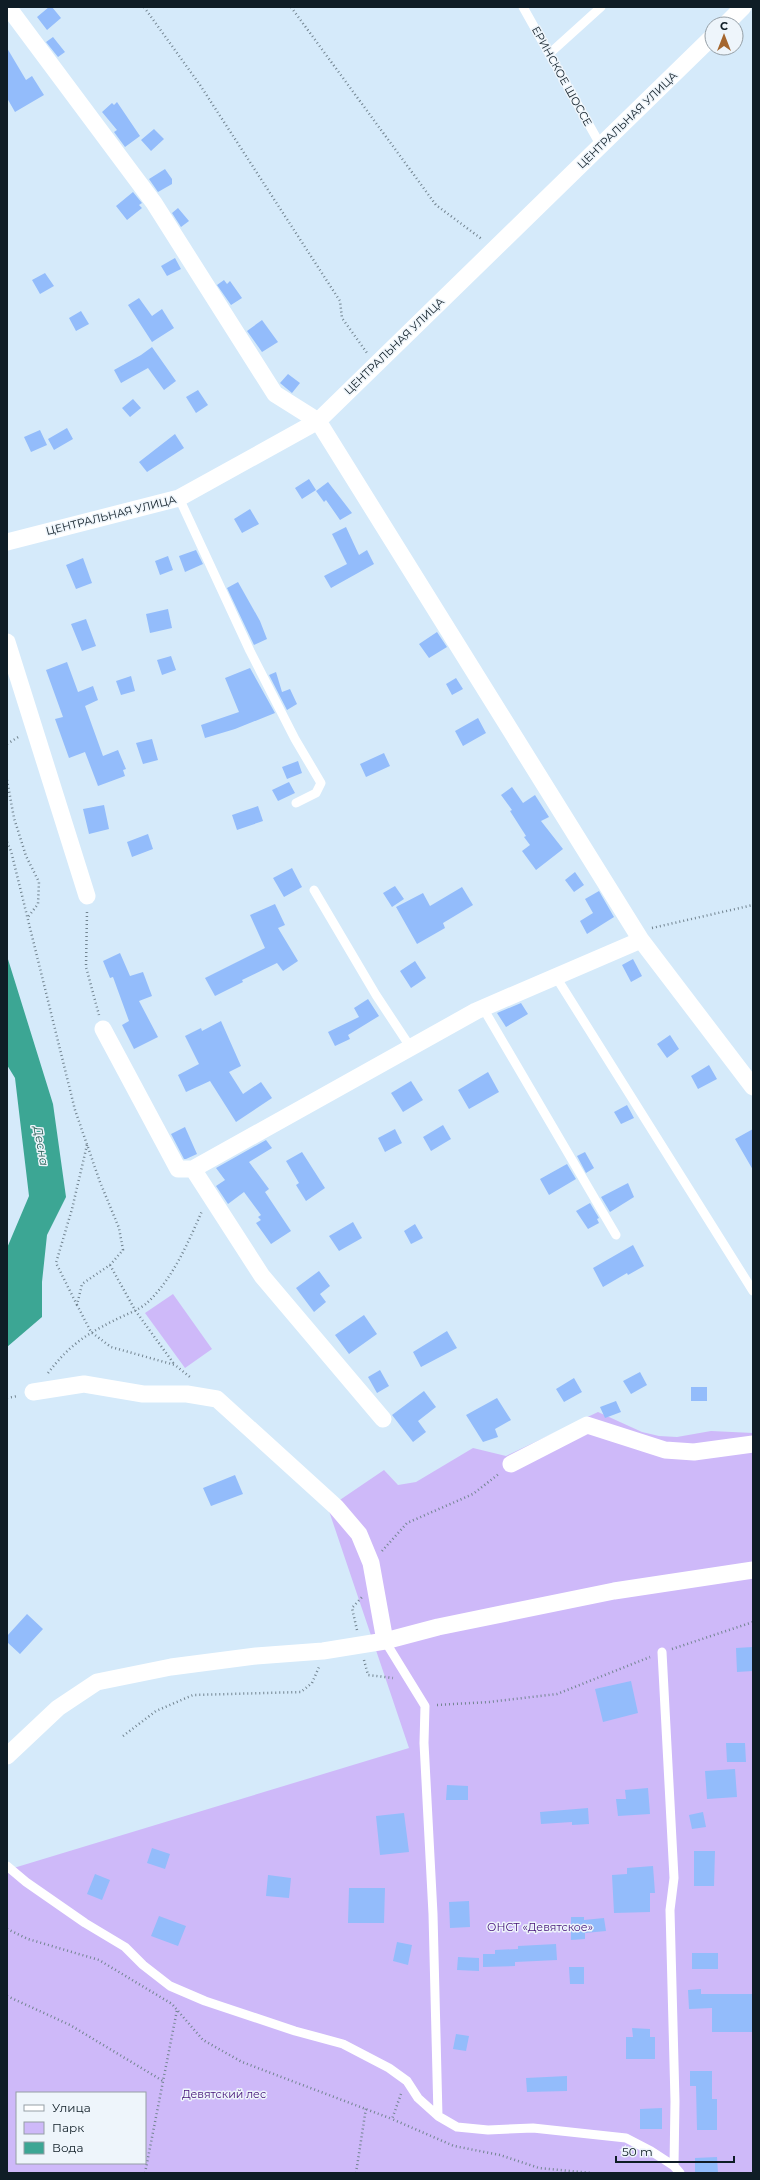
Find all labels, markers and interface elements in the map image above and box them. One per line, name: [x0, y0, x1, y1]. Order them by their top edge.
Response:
north arrow: [704, 16, 744, 56]
text: С: [720, 19, 728, 33]
street label: ЕРИНСКОЕ ШОССЕ: [529, 24, 595, 128]
street label: ЦЕНТРАЛЬНАЯ УЛИЦА: [574, 68, 681, 172]
street label: ЦЕНТРАЛЬНАЯ УЛИЦА: [341, 294, 448, 398]
street label: ЦЕНТРАЛЬНАЯ УЛИЦА: [44, 492, 178, 538]
water label: Десна: [30, 1124, 52, 1167]
park label: ОНСТ «Девятское»: [487, 1920, 593, 1934]
park label: Девятский лес: [182, 2087, 266, 2101]
legend: [16, 2092, 146, 2164]
text: Улица: [52, 2100, 91, 2115]
text: Парк: [52, 2120, 84, 2135]
scale bar: [616, 2138, 734, 2164]
text: Вода: [52, 2140, 83, 2155]
text: 50 m: [622, 2144, 653, 2159]

